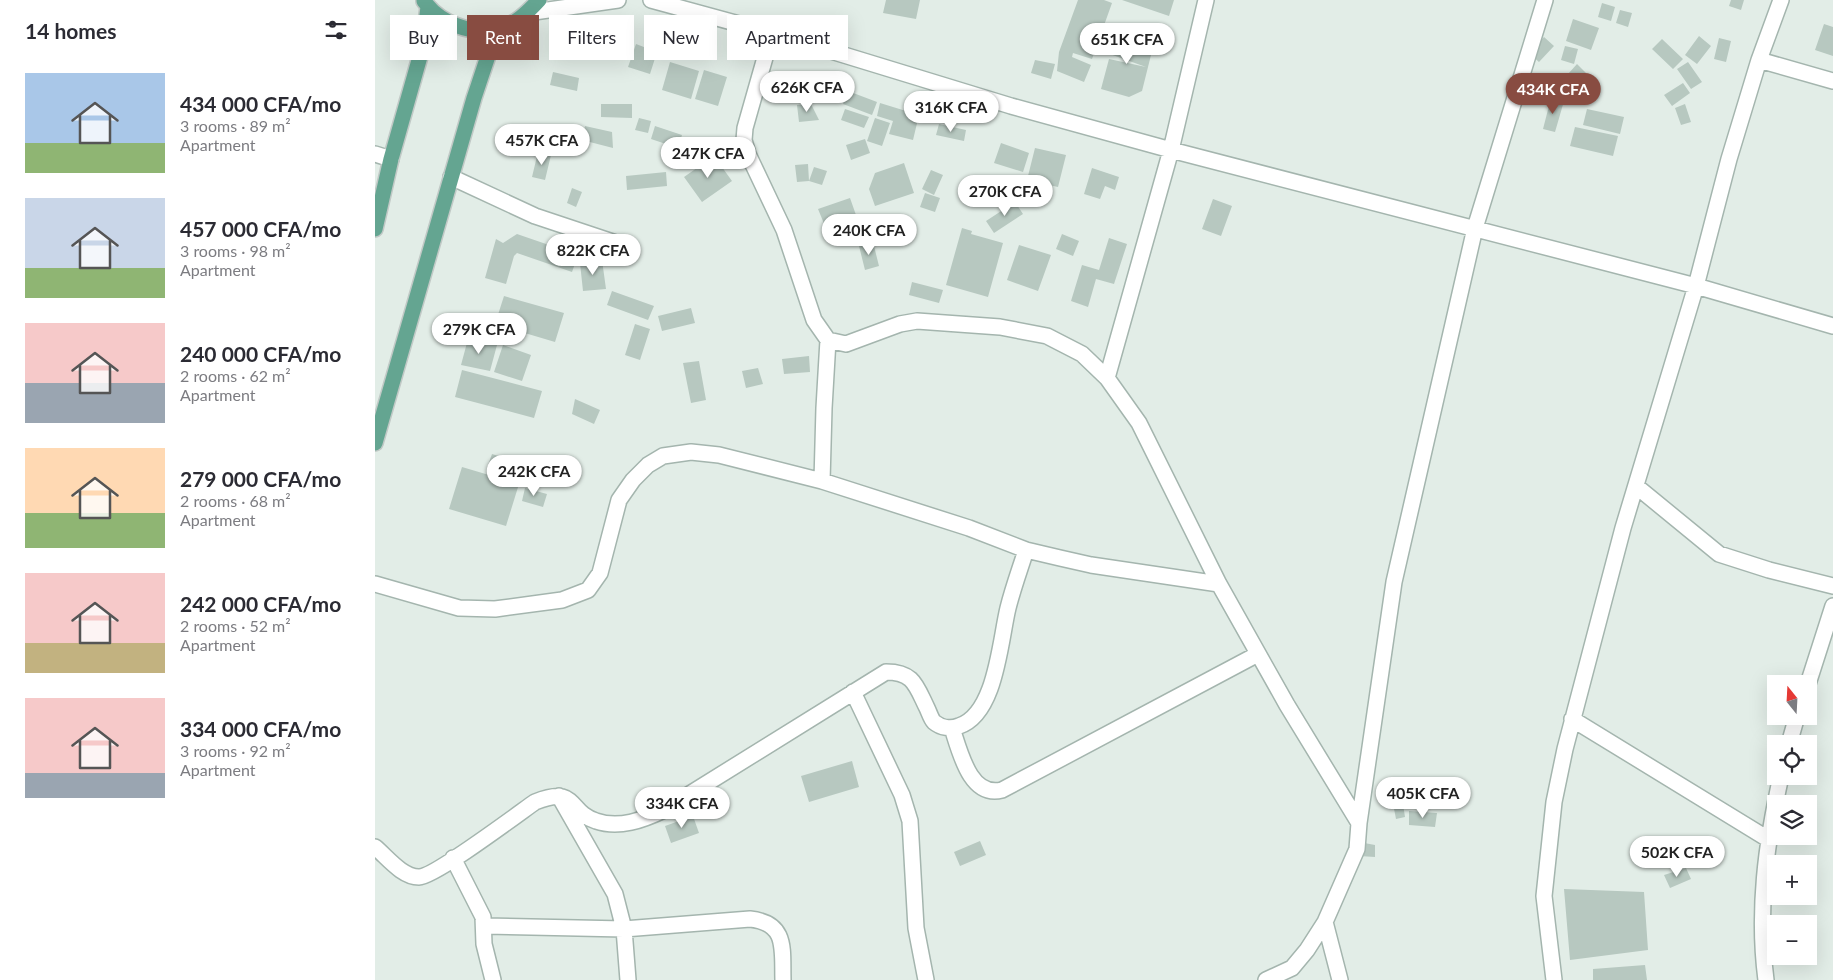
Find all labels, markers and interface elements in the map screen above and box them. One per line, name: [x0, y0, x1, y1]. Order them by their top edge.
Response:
chip: Buy: [390, 15, 457, 60]
chip: Rent: [467, 15, 539, 60]
chip: Filters: [549, 15, 634, 60]
chip: New: [644, 15, 717, 60]
chip: Apartment: [727, 15, 848, 60]
icon: filters: [322, 16, 350, 44]
text: 14 homes: [25, 18, 116, 43]
pin: 651K CFA: [1075, 22, 1179, 65]
text: 651K CFA: [1091, 29, 1163, 48]
pin: 626K CFA: [755, 70, 859, 113]
pin: 434K CFA: [1501, 72, 1605, 115]
text: 626K CFA: [771, 77, 843, 96]
text: 434K CFA: [1517, 79, 1589, 98]
pin: 316K CFA: [899, 90, 1003, 133]
text: 434 000 CFA/mo: [180, 91, 341, 116]
icon: home: [65, 93, 125, 153]
text: 316K CFA: [915, 97, 987, 116]
text: 3 rooms · 89 m²: [180, 116, 291, 135]
pin: 457K CFA: [490, 124, 594, 166]
text: 457K CFA: [506, 130, 578, 149]
text: Apartment: [180, 135, 255, 154]
pin: 247K CFA: [656, 136, 760, 179]
text: 247K CFA: [672, 143, 744, 162]
pin: 270K CFA: [953, 174, 1057, 217]
text: 270K CFA: [969, 181, 1041, 200]
pin: 240K CFA: [817, 214, 921, 256]
text: 457 000 CFA/mo: [180, 216, 341, 241]
icon: home: [65, 218, 125, 278]
text: 240K CFA: [833, 220, 905, 239]
pin: 822K CFA: [541, 234, 645, 276]
text: 822K CFA: [557, 240, 629, 259]
text: 3 rooms · 98 m²: [180, 241, 291, 260]
text: Apartment: [180, 260, 255, 279]
pin: 279K CFA: [427, 312, 531, 355]
text: 279K CFA: [443, 319, 515, 338]
text: 240 000 CFA/mo: [180, 341, 341, 366]
icon: home: [65, 343, 125, 403]
text: 2 rooms · 62 m²: [180, 366, 291, 385]
text: Apartment: [180, 385, 255, 404]
pin: 242K CFA: [482, 454, 586, 497]
text: 242K CFA: [498, 461, 570, 480]
text: 279 000 CFA/mo: [180, 466, 341, 491]
icon: home: [65, 468, 125, 528]
text: 2 rooms · 68 m²: [180, 491, 291, 510]
text: Apartment: [180, 510, 255, 529]
text: 242 000 CFA/mo: [180, 591, 341, 616]
icon: home: [65, 593, 125, 653]
text: 2 rooms · 52 m²: [180, 616, 291, 635]
text: Apartment: [180, 635, 255, 654]
north arrow: [1767, 675, 1817, 725]
map controls: [1767, 675, 1817, 965]
text: 334 000 CFA/mo: [180, 716, 341, 741]
icon: home: [65, 718, 125, 778]
button: locate: [1767, 735, 1817, 785]
text: 3 rooms · 92 m²: [180, 741, 291, 760]
text: Apartment: [180, 760, 255, 779]
pin: 405K CFA: [1371, 776, 1475, 819]
text: 405K CFA: [1387, 783, 1459, 802]
pin: 334K CFA: [630, 786, 734, 829]
text: 334K CFA: [646, 793, 718, 812]
button: layers: [1767, 795, 1817, 845]
pin: 502K CFA: [1625, 836, 1729, 878]
text: 502K CFA: [1641, 842, 1713, 861]
button: +: [1767, 855, 1817, 905]
button: −: [1767, 915, 1817, 965]

